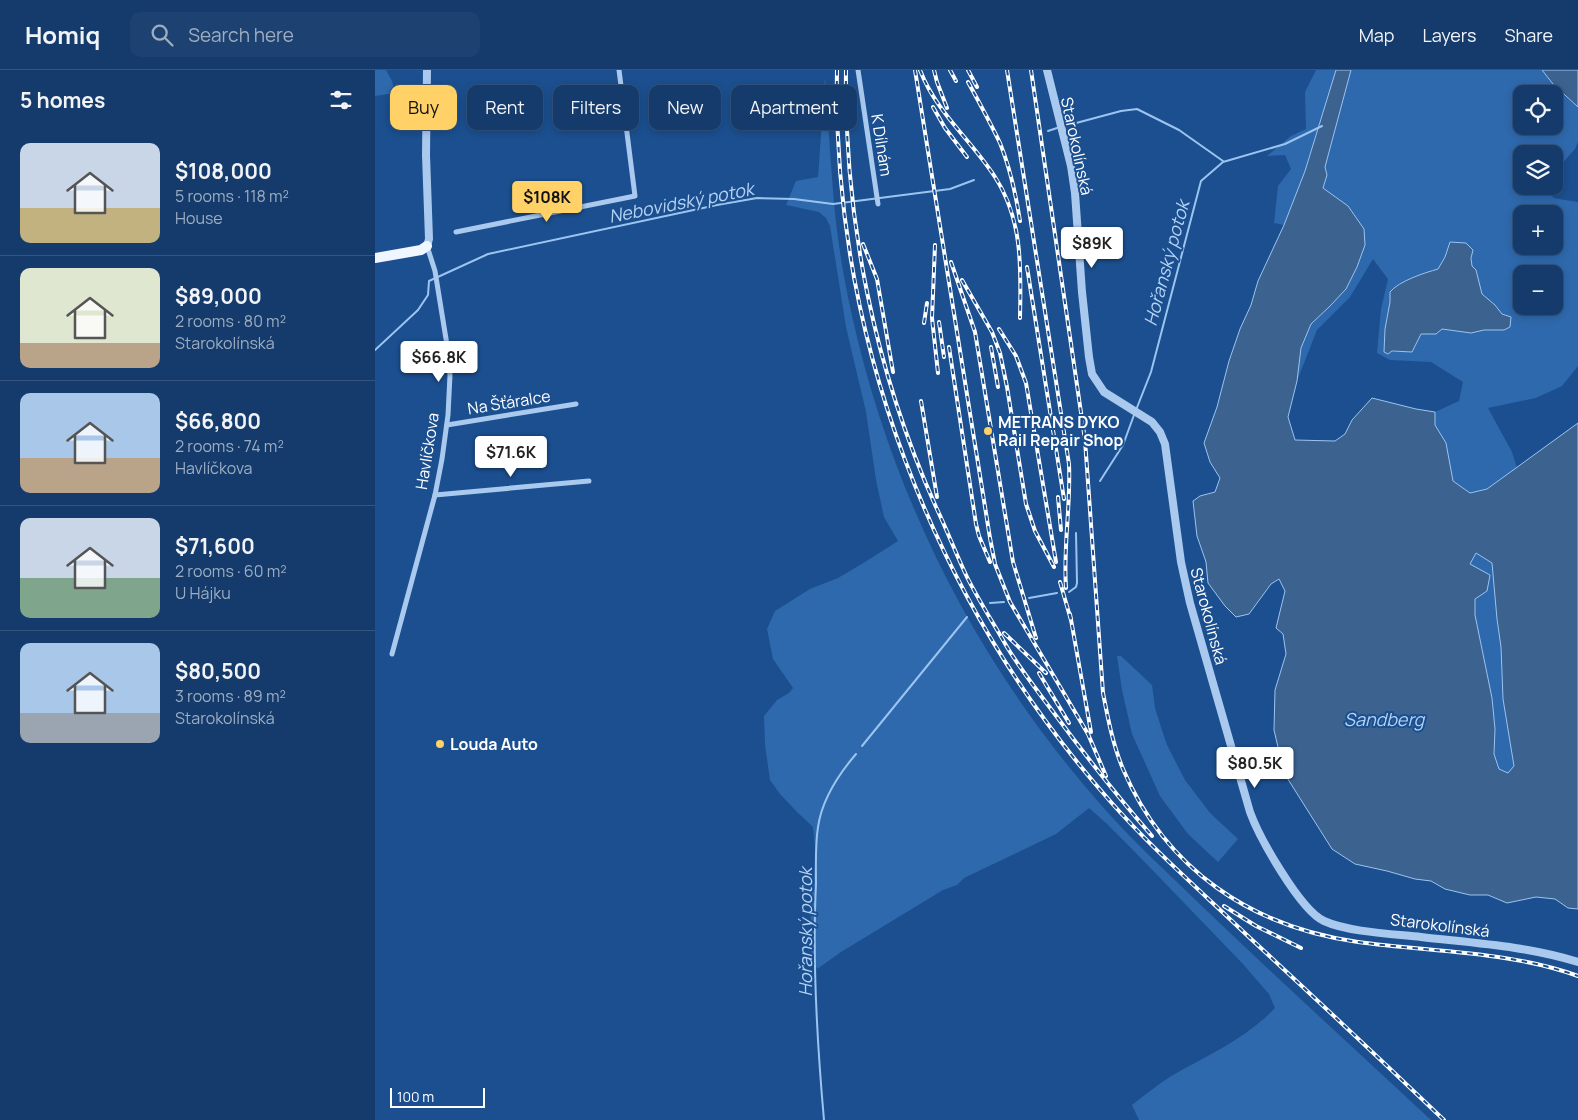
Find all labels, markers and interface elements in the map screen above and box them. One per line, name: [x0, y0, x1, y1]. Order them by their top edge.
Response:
search box: [130, 12, 480, 57]
text: Homiq: [25, 18, 100, 51]
icon: search: [148, 21, 176, 49]
text: Search here: [188, 22, 294, 48]
text: Map: [1359, 23, 1394, 47]
text: Layers: [1422, 23, 1476, 47]
text: Share: [1504, 23, 1553, 47]
chip: Buy: [390, 85, 457, 130]
chip: Rent: [467, 85, 543, 130]
chip: Filters: [553, 85, 639, 130]
chip: New: [649, 85, 721, 130]
chip: Apartment: [731, 85, 857, 130]
map controls: [1513, 85, 1563, 315]
button: locate: [1513, 85, 1563, 135]
text: 5 homes: [20, 86, 105, 114]
icon: filters: [327, 86, 355, 114]
street label: Starokolínská: [1056, 95, 1098, 197]
street label: K Dílnám: [866, 112, 898, 178]
button: layers: [1513, 145, 1563, 195]
text: $108,000: [175, 157, 272, 185]
icon: home: [60, 163, 120, 223]
water label: Nebovidský potok: [607, 176, 758, 228]
pin: $108K: [512, 180, 582, 223]
text: 5 rooms · 118 m²: [175, 185, 289, 207]
text: $108K: [523, 186, 571, 208]
water label: Hořanský potok: [1138, 195, 1195, 328]
button: +: [1513, 205, 1563, 255]
text: House: [175, 207, 223, 229]
pin: $89K: [1062, 226, 1122, 269]
text: $89K: [1072, 232, 1112, 254]
button: −: [1513, 265, 1563, 315]
text: $89,000: [175, 282, 262, 310]
icon: home: [60, 288, 120, 348]
text: 2 rooms · 80 m²: [175, 310, 286, 332]
text: Starokolínská: [175, 332, 275, 354]
pin: $66.8K: [398, 340, 480, 383]
text: $66.8K: [412, 346, 466, 368]
street label: Na Šťáralce: [466, 385, 552, 419]
text: $66,800: [175, 407, 261, 435]
street label: Havlíčkova: [410, 411, 444, 491]
place label: METRANS DYKO Rail Repair Shop: [998, 411, 1123, 451]
icon: home: [60, 413, 120, 473]
marker: METRANS DYKO Rail Repair Shop: [982, 425, 994, 437]
text: 2 rooms · 74 m²: [175, 435, 284, 457]
pin: $71.6K: [470, 436, 552, 478]
text: $71.6K: [486, 441, 536, 463]
text: Havlíčkova: [175, 457, 252, 479]
text: $71,600: [175, 532, 255, 560]
icon: home: [60, 538, 120, 598]
text: 2 rooms · 60 m²: [175, 560, 287, 582]
street label: Starokolínská: [1185, 565, 1233, 667]
text: U Hájku: [175, 582, 231, 604]
text: $80,500: [175, 657, 261, 685]
icon: home: [60, 663, 120, 723]
text: 3 rooms · 89 m²: [175, 685, 286, 707]
text: Starokolínská: [175, 707, 275, 729]
water label: Sandberg: [1344, 707, 1426, 731]
place label: Louda Auto: [450, 733, 538, 755]
marker: Louda Auto: [434, 738, 446, 750]
pin: $80.5K: [1214, 746, 1296, 789]
text: $80.5K: [1228, 752, 1282, 774]
water label: Hořanský potok: [793, 864, 817, 997]
street label: Starokolínská: [1389, 908, 1491, 942]
scale bar: [390, 1085, 485, 1108]
text: 100 m: [397, 1087, 434, 1106]

